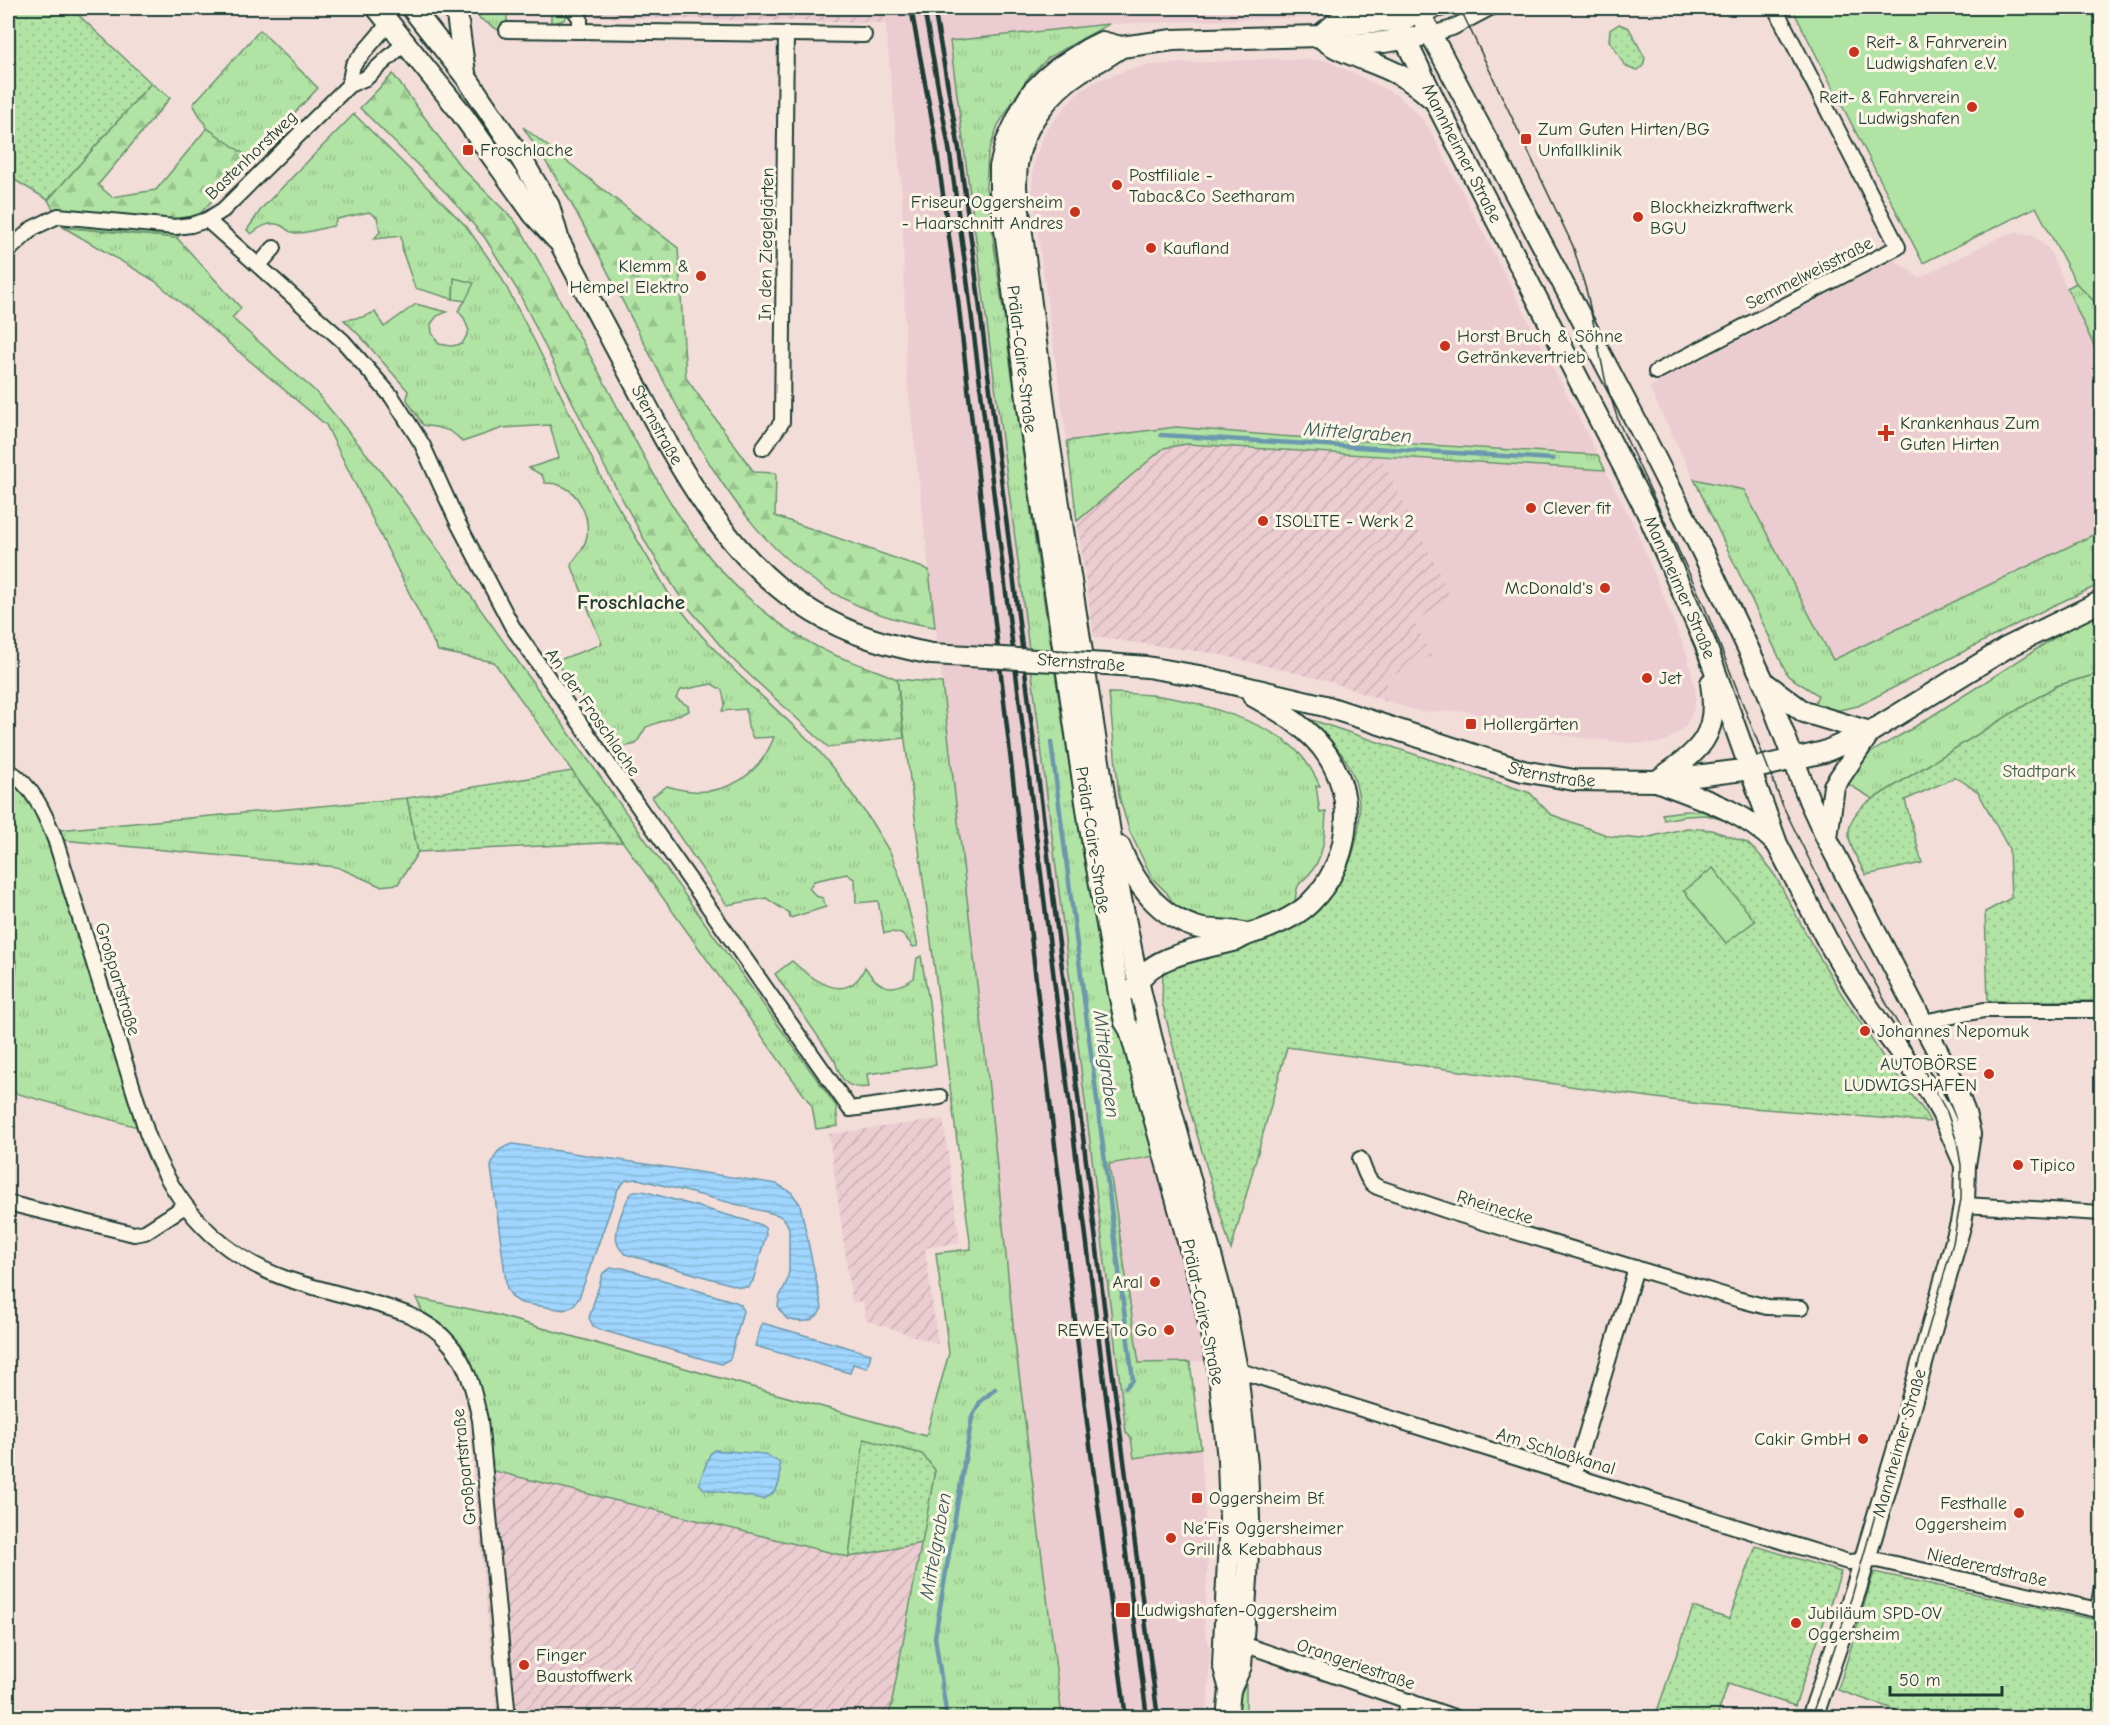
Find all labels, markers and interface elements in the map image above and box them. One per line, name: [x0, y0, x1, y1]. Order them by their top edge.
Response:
place label: Reit- & Fahrverein Ludwigshafen e.V.: [1866, 32, 2007, 74]
marker: Reit- & Fahrverein Ludwigshafen e.V.: [1847, 45, 1861, 59]
street label: Mannheimer Straße: [1417, 80, 1506, 227]
place label: Reit- & Fahrverein Ludwigshafen: [1819, 87, 1960, 129]
marker: Reit- & Fahrverein Ludwigshafen: [1965, 100, 1979, 114]
street label: Bastenhorstweg: [201, 106, 302, 204]
place label: Zum Guten Hirten/BG Unfallklinik: [1538, 119, 1710, 161]
marker: Zum Guten Hirten/BG Unfallklinik: [1519, 132, 1533, 146]
place label: Froschlache: [480, 140, 573, 161]
marker: Froschlache: [461, 143, 475, 157]
place label: Postfiliale - Tabac&Co Seetharam: [1129, 165, 1295, 207]
street label: In den Ziegelgärten: [755, 167, 778, 321]
marker: Postfiliale - Tabac&Co Seetharam: [1110, 178, 1124, 192]
place label: Friseur Oggersheim - Haarschnitt Andres: [902, 192, 1063, 234]
place label: Blockheizkraftwerk BGU: [1650, 197, 1793, 239]
marker: Friseur Oggersheim - Haarschnitt Andres: [1068, 205, 1082, 219]
marker: Blockheizkraftwerk BGU: [1631, 210, 1645, 224]
street label: Semmelweisstraße: [1742, 232, 1876, 315]
place label: Kaufland: [1163, 238, 1229, 259]
marker: Kaufland: [1144, 241, 1158, 255]
place label: Klemm & Hempel Elektro: [570, 256, 689, 298]
marker: Klemm & Hempel Elektro: [694, 269, 708, 283]
street label: Prälat-Caire-Straße: [1002, 284, 1041, 434]
place label: Horst Bruch & Söhne Getränkevertrieb: [1457, 326, 1623, 368]
marker: Horst Bruch & Söhne Getränkevertrieb: [1438, 339, 1452, 353]
street label: Sternstraße: [626, 382, 687, 469]
place label: Krankenhaus Zum Guten Hirten: [1900, 413, 2040, 455]
water label: Mittelgraben: [1302, 417, 1413, 448]
marker: Krankenhaus Zum Guten Hirten: [1877, 424, 1895, 442]
place label: Clever fit: [1543, 498, 1611, 519]
marker: Clever fit: [1524, 501, 1538, 515]
place label: ISOLITE - Werk 2: [1275, 511, 1414, 532]
street label: Mannheimer Straße: [1639, 513, 1720, 662]
marker: ISOLITE - Werk 2: [1256, 514, 1270, 528]
place label: McDonald's: [1505, 578, 1593, 599]
marker: McDonald's: [1598, 581, 1612, 595]
district label: Froschlache: [577, 590, 685, 614]
street label: An der Froschlache: [541, 644, 645, 780]
street label: Sternstraße: [1036, 649, 1126, 676]
place label: Jet: [1659, 668, 1682, 689]
marker: Jet: [1640, 671, 1654, 685]
place label: Hollergärten: [1483, 714, 1579, 735]
marker: Hollergärten: [1464, 717, 1478, 731]
street label: Sternstraße: [1506, 757, 1596, 791]
park label: Stadtpark: [2002, 761, 2076, 782]
street label: Prälat-Caire-Straße: [1071, 765, 1115, 915]
street label: Großpartstraße: [90, 920, 145, 1038]
water label: Mittelgraben: [1088, 1008, 1125, 1119]
place label: Johannes Nepomuk: [1877, 1021, 2029, 1042]
marker: Johannes Nepomuk: [1858, 1024, 1872, 1038]
place label: AUTOBÖRSE LUDWIGSHAFEN: [1844, 1054, 1977, 1096]
marker: AUTOBÖRSE LUDWIGSHAFEN: [1982, 1067, 1996, 1081]
place label: Tipico: [2030, 1155, 2075, 1176]
marker: Tipico: [2011, 1158, 2025, 1172]
street label: Rheinecke: [1454, 1186, 1535, 1229]
street label: Prälat-Caire-Straße: [1177, 1237, 1228, 1387]
place label: Aral: [1113, 1272, 1143, 1293]
marker: Aral: [1148, 1275, 1162, 1289]
place label: REWE To Go: [1057, 1320, 1157, 1341]
marker: REWE To Go: [1162, 1323, 1176, 1337]
street label: Mannheimer Straße: [1868, 1366, 1931, 1520]
street label: Großpartstraße: [448, 1408, 481, 1526]
street label: Am Schloßkanal: [1494, 1423, 1618, 1480]
place label: Cakir GmbH: [1754, 1429, 1851, 1450]
marker: Cakir GmbH: [1856, 1432, 1870, 1446]
place label: Oggersheim Bf.: [1209, 1488, 1325, 1509]
water label: Mittelgraben: [915, 1491, 956, 1602]
marker: Oggersheim Bf.: [1190, 1491, 1204, 1505]
place label: Festhalle Oggersheim: [1915, 1493, 2007, 1535]
marker: Festhalle Oggersheim: [2012, 1506, 2026, 1520]
place label: Ne‘Fis Oggersheimer Grill & Kebabhaus: [1183, 1518, 1344, 1560]
marker: Ne‘Fis Oggersheimer Grill & Kebabhaus: [1164, 1531, 1178, 1545]
street label: Niedererdstraße: [1925, 1543, 2049, 1592]
place label: Ludwigshafen-Oggersheim: [1136, 1600, 1337, 1621]
marker: Ludwigshafen-Oggersheim: [1114, 1601, 1132, 1619]
place label: Jubiläum SPD-OV Oggersheim: [1808, 1603, 1942, 1645]
marker: Jubiläum SPD-OV Oggersheim: [1789, 1616, 1803, 1630]
street label: Orangeriestraße: [1294, 1634, 1418, 1695]
place label: Finger Baustoffwerk: [536, 1645, 633, 1687]
marker: Finger Baustoffwerk: [517, 1658, 531, 1672]
scale bar: [1890, 1659, 2002, 1697]
text: 50 m: [1899, 1670, 1941, 1691]

